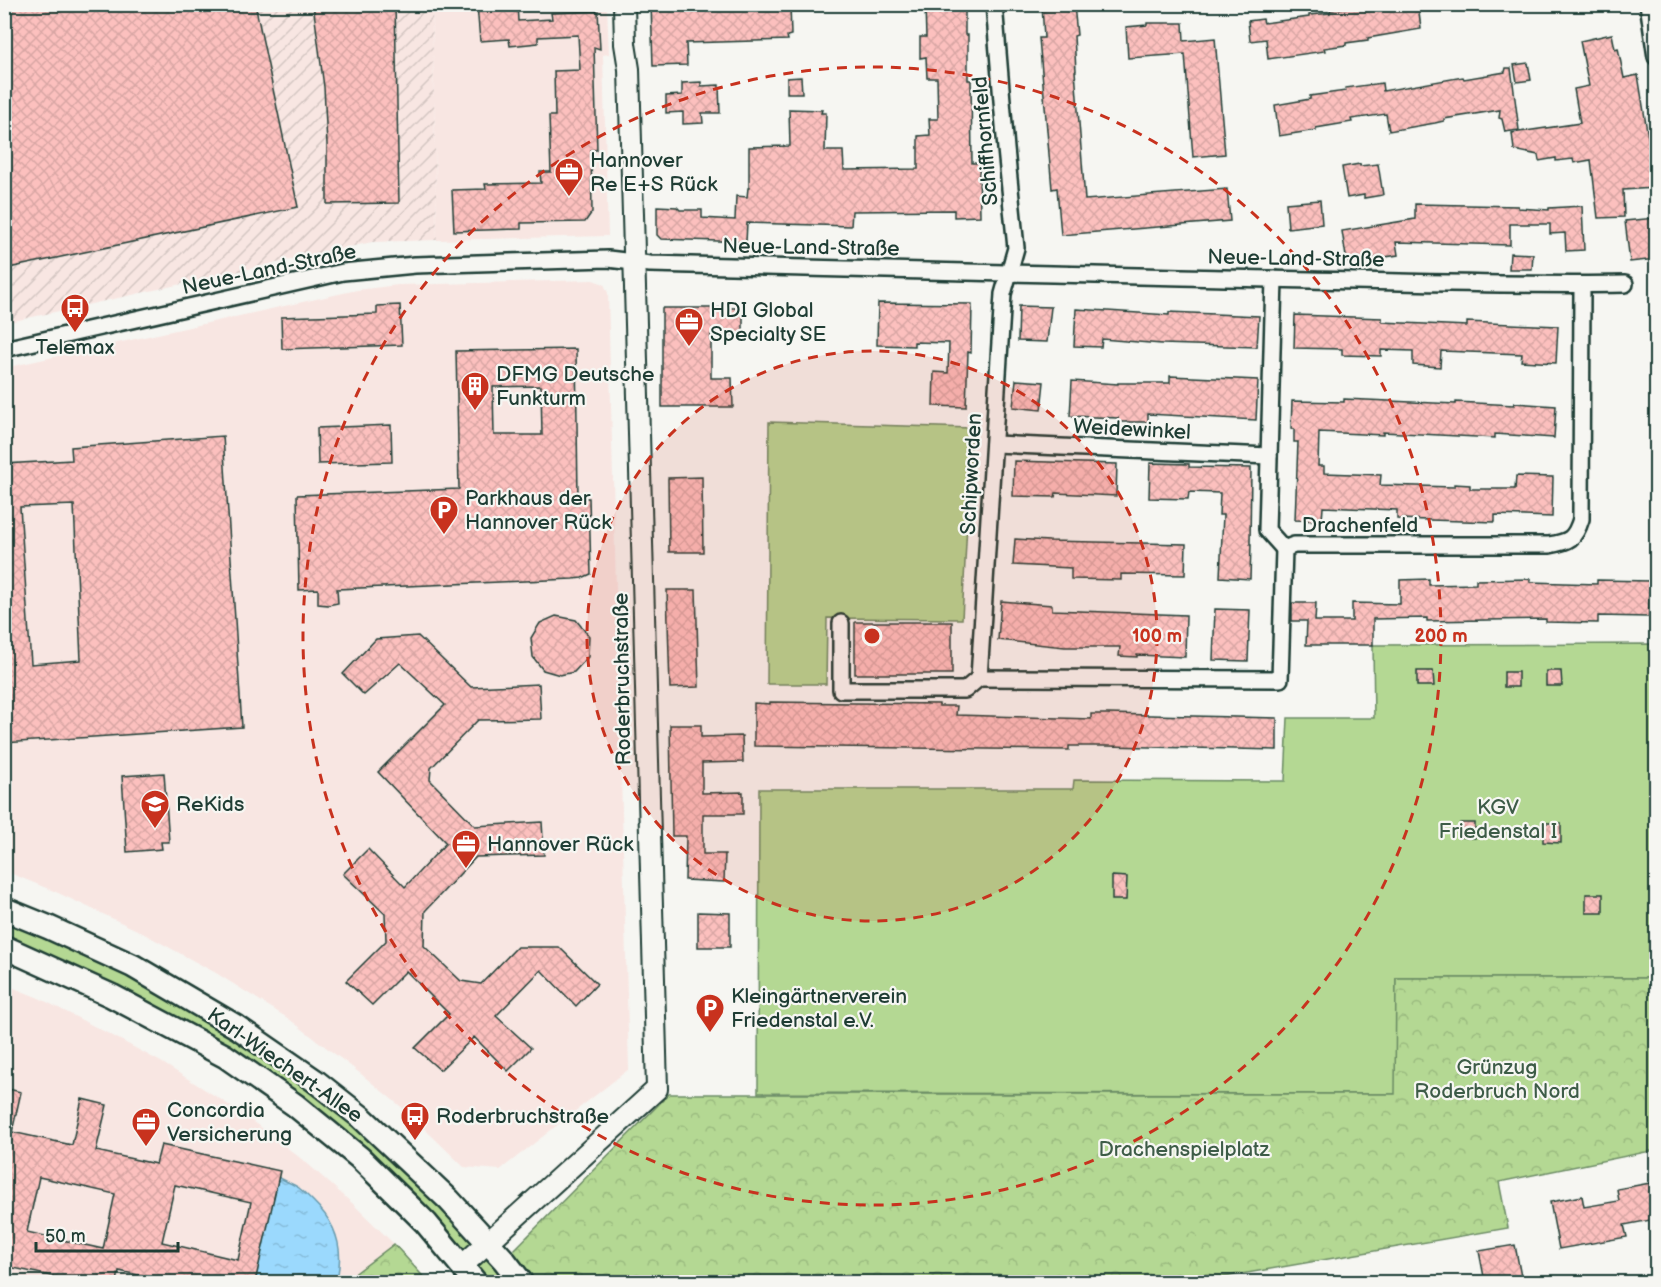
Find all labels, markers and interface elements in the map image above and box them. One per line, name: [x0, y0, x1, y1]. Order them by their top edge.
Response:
street label: Schiffhornfeld: [967, 75, 1004, 207]
place label: Hannover Re E+S Rück: [590, 148, 718, 197]
office icon: Hannover Re E+S Rück: [553, 156, 585, 198]
street label: Neue-Land-Straße: [722, 233, 900, 262]
street label: Neue-Land-Straße: [180, 239, 358, 300]
street label: Neue-Land-Straße: [1207, 244, 1385, 273]
bus stop icon: Telemax: [59, 292, 91, 334]
place label: HDI Global Specialty SE: [710, 298, 826, 347]
office icon: HDI Global Specialty SE: [673, 306, 705, 348]
place label: Telemax: [36, 335, 115, 360]
place label: DFMG Deutsche Funkturm: [496, 362, 654, 411]
building icon: DFMG Deutsche Funkturm: [459, 370, 491, 412]
street label: Schipworden: [956, 413, 987, 536]
street label: Weidewinkel: [1073, 414, 1191, 445]
place label: Parkhaus der Hannover Rück: [465, 486, 612, 535]
parking icon: Parkhaus der Hannover Rück: [428, 494, 460, 536]
street label: Drachenfeld: [1302, 513, 1418, 538]
street label: Roderbruchstraße: [608, 592, 637, 766]
centre of rings: [862, 626, 882, 646]
text: 100 m: [1132, 626, 1182, 647]
text: 200 m: [1414, 626, 1468, 647]
school or university icon: ReKids: [139, 788, 171, 830]
place label: ReKids: [176, 792, 244, 817]
park label: KGV Friedenstal I: [1439, 795, 1557, 844]
office icon: Hannover Rück: [450, 828, 482, 870]
place label: Hannover Rück: [487, 832, 634, 857]
place label: Kleingärtnerverein Friedenstal e.V.: [731, 984, 907, 1033]
parking icon: Kleingärtnerverein Friedenstal e.V.: [694, 992, 726, 1034]
street label: Karl-Wiechert-Allee: [202, 1002, 367, 1128]
park label: Grünzug Roderbruch Nord: [1414, 1055, 1580, 1104]
place label: Concordia Versicherung: [167, 1098, 292, 1147]
bus stop icon: Roderbruchstraße: [399, 1100, 431, 1142]
place label: Roderbruchstraße: [436, 1104, 609, 1129]
office icon: Concordia Versicherung: [130, 1106, 162, 1148]
park label: Drachenspielplatz: [1098, 1137, 1271, 1162]
scale bar: [36, 1215, 178, 1253]
text: 50 m: [45, 1226, 86, 1247]

